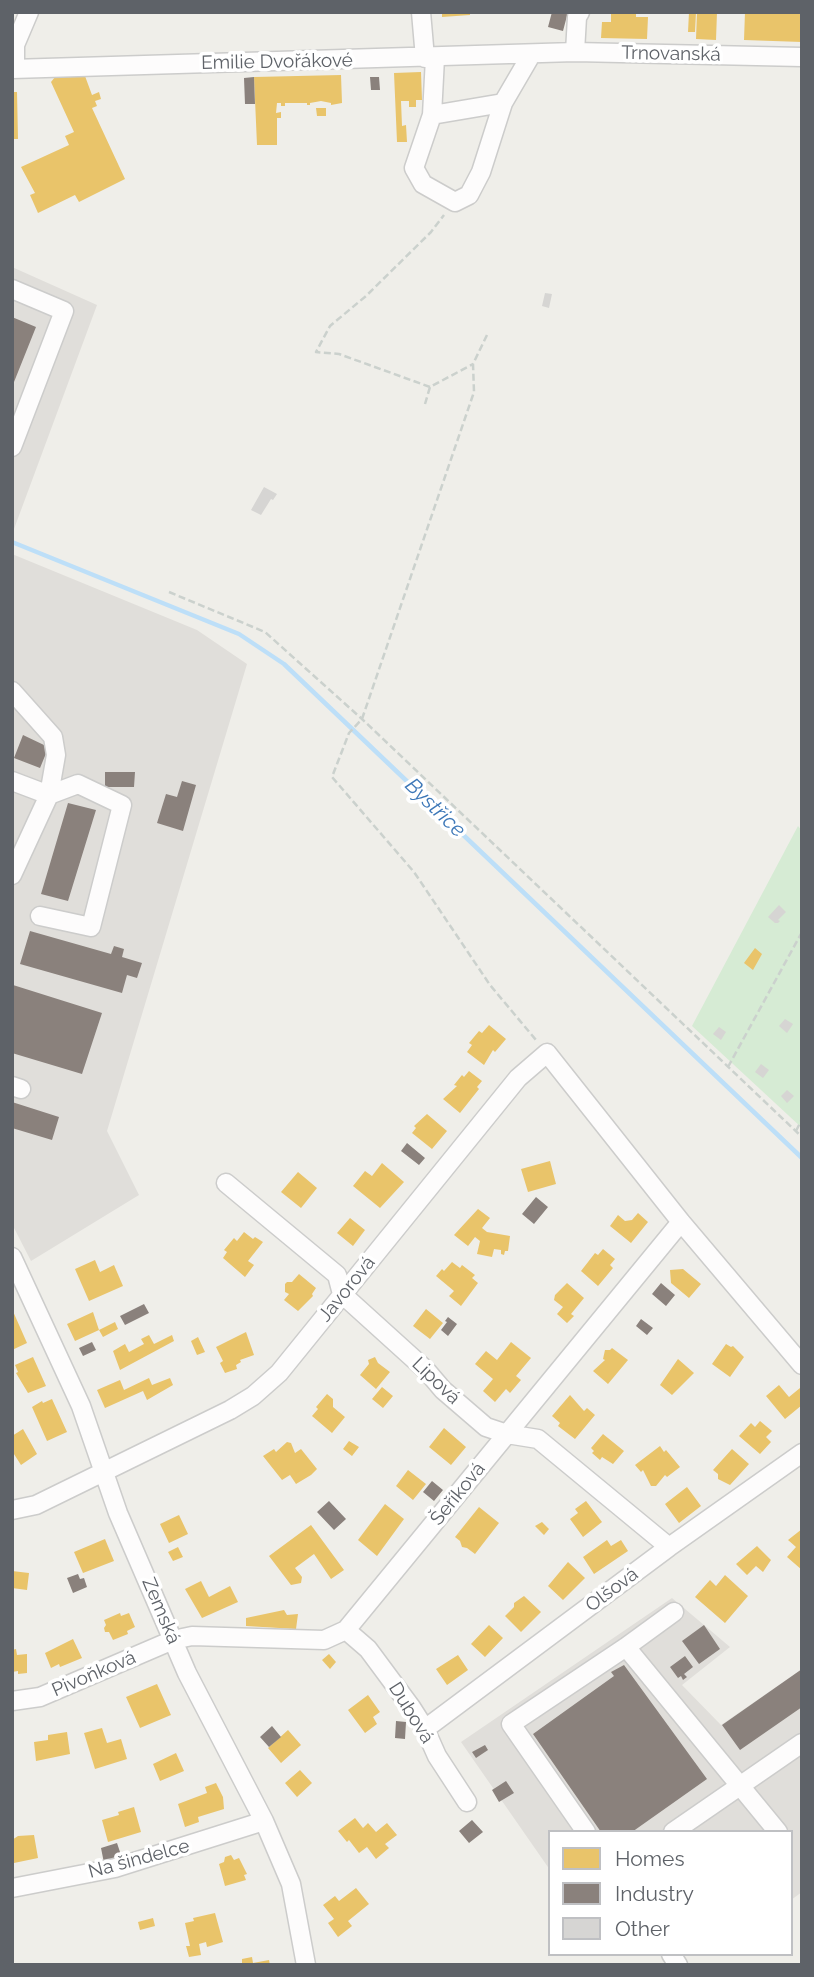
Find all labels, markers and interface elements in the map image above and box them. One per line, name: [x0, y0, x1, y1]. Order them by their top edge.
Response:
street label: Trnovanská: [621, 42, 721, 66]
street label: Emilie Dvořákové: [201, 49, 353, 75]
water label: Bystřice: [400, 773, 470, 843]
street label: Javorová: [314, 1252, 380, 1326]
street label: Lipová: [407, 1353, 465, 1409]
street label: Šeříková: [426, 1458, 490, 1530]
street label: Olšová: [581, 1563, 643, 1617]
street label: Zemská: [137, 1574, 185, 1648]
street label: Pivoňková: [49, 1646, 139, 1702]
street label: Dubová: [383, 1678, 439, 1748]
legend: [548, 1830, 793, 1956]
street label: Na šindelce: [86, 1835, 192, 1883]
text: Homes: [615, 1846, 685, 1871]
text: Industry: [615, 1881, 694, 1906]
text: Other: [615, 1916, 670, 1941]

